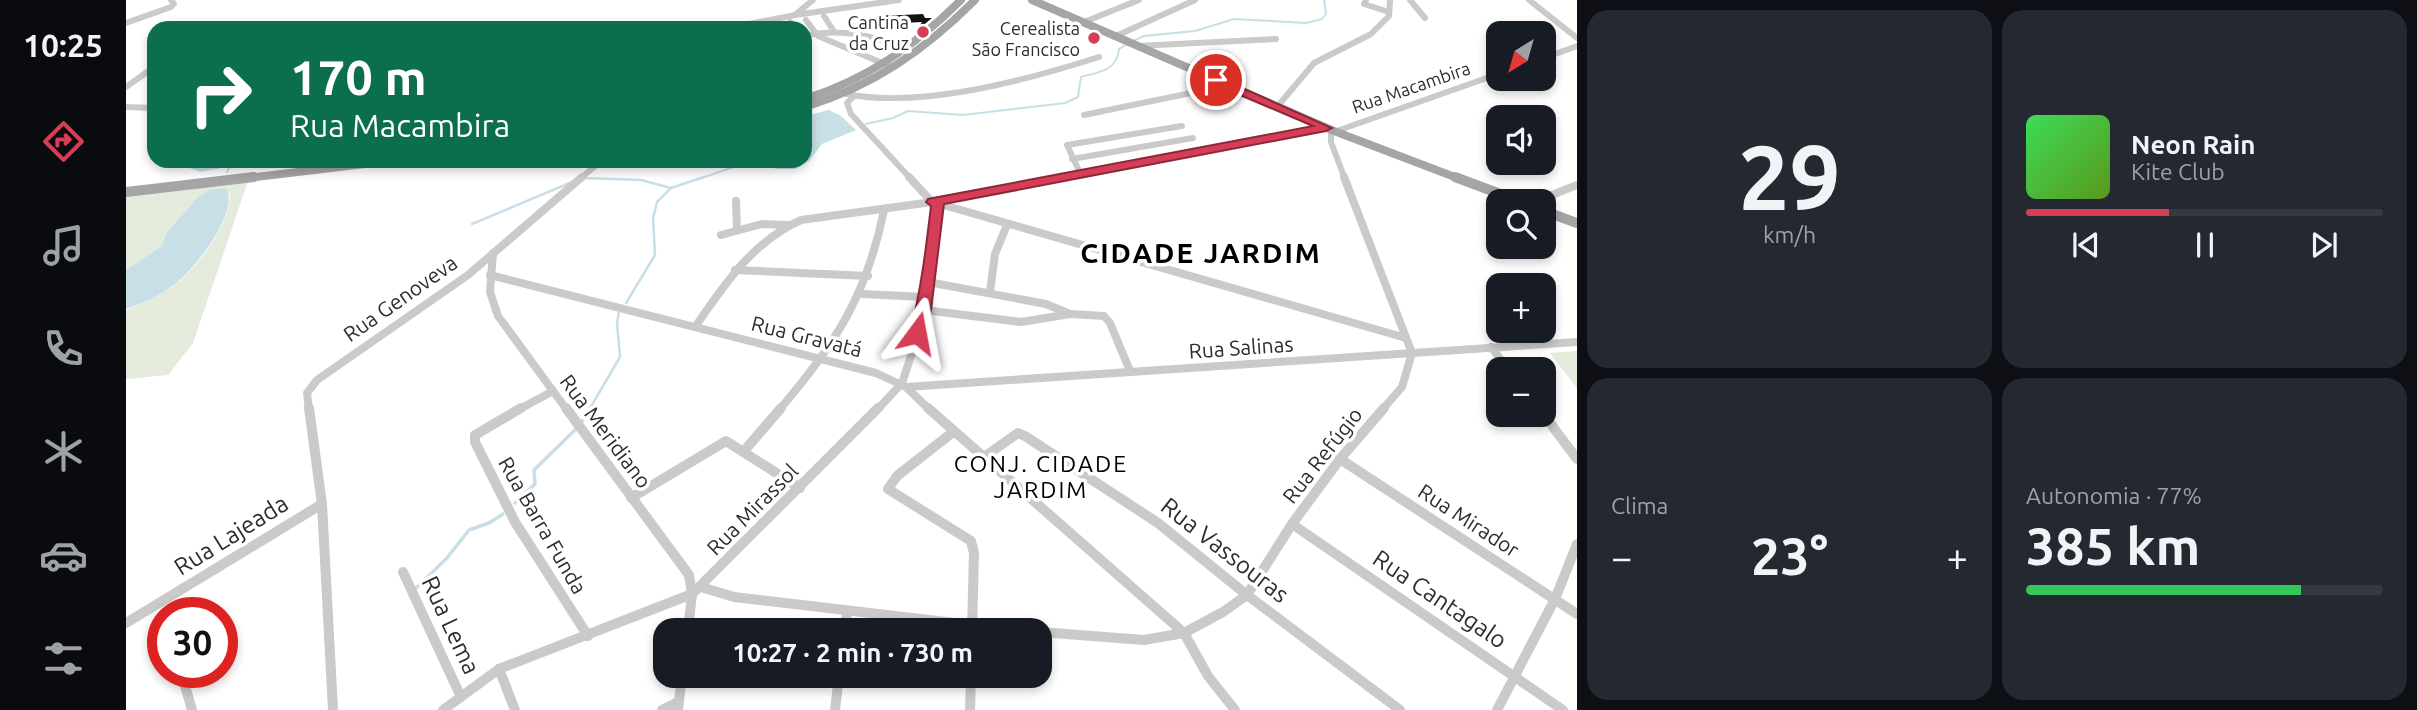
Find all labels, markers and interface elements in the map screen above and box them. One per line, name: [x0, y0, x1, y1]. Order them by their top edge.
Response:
place label: Cantina da Cruz: [847, 12, 909, 53]
place label: Cerealista São Francisco: [972, 18, 1080, 59]
north arrow: [1486, 21, 1556, 91]
map controls: [1486, 21, 1556, 427]
marker: Cantina da Cruz: [915, 24, 931, 40]
text: 10:25: [23, 27, 103, 63]
marker: Cerealista São Francisco: [1086, 30, 1102, 46]
icon: right: [175, 49, 266, 140]
text: 170 m: [290, 49, 427, 104]
pin: [1186, 50, 1246, 110]
street label: Rua Macambira: [1349, 57, 1473, 117]
icon: arrive: [1197, 61, 1235, 99]
button: sound: [1486, 105, 1556, 175]
text: Rua Macambira: [290, 107, 510, 143]
icon: directions: [39, 117, 88, 166]
text: 29: [1738, 125, 1841, 227]
text: Neon Rain: [2131, 130, 2256, 159]
text: Kite Club: [2131, 159, 2225, 184]
button: search: [1486, 189, 1556, 259]
icon: music: [39, 221, 88, 270]
text: km/h: [1763, 222, 1816, 247]
icon: previous: [2067, 226, 2105, 264]
icon: pause: [2186, 226, 2224, 264]
icon: next: [2305, 226, 2343, 264]
district label: CIDADE JARDIM: [1080, 237, 1322, 268]
street label: Rua Genoveva: [339, 250, 461, 346]
button: +: [1486, 273, 1556, 343]
position arrow: [880, 296, 954, 370]
street label: Rua Gravatá: [749, 311, 865, 361]
icon: phone: [39, 324, 88, 373]
street label: Rua Salinas: [1188, 331, 1294, 363]
button: −: [1486, 357, 1556, 427]
street label: Rua Meridiano: [555, 369, 657, 493]
street label: Rua Refúgio: [1277, 402, 1367, 508]
icon: climate: [39, 427, 88, 476]
district label: CONJ. CIDADE JARDIM: [954, 451, 1128, 502]
street label: Rua Barra Funda: [494, 452, 592, 598]
street label: Rua Mirassol: [702, 459, 802, 559]
street label: Rua Mirador: [1414, 479, 1524, 561]
text: Autonomia · 77%: [2026, 483, 2202, 508]
street label: Rua Lajeada: [169, 489, 293, 581]
street label: Rua Vassouras: [1156, 492, 1294, 608]
text: Clima: [1611, 493, 1668, 518]
text: 385 km: [2026, 517, 2200, 575]
text: 23°: [1751, 527, 1828, 585]
icon: car: [39, 531, 88, 580]
text: −: [1611, 536, 1632, 578]
text: +: [1947, 536, 1968, 578]
street label: Rua Cantagalo: [1368, 544, 1512, 654]
street label: Rua Lema: [417, 572, 485, 678]
speed limit sign: 30: [147, 597, 238, 688]
icon: filters: [39, 634, 88, 683]
text: 10:27 · 2 min · 730 m: [732, 638, 973, 667]

